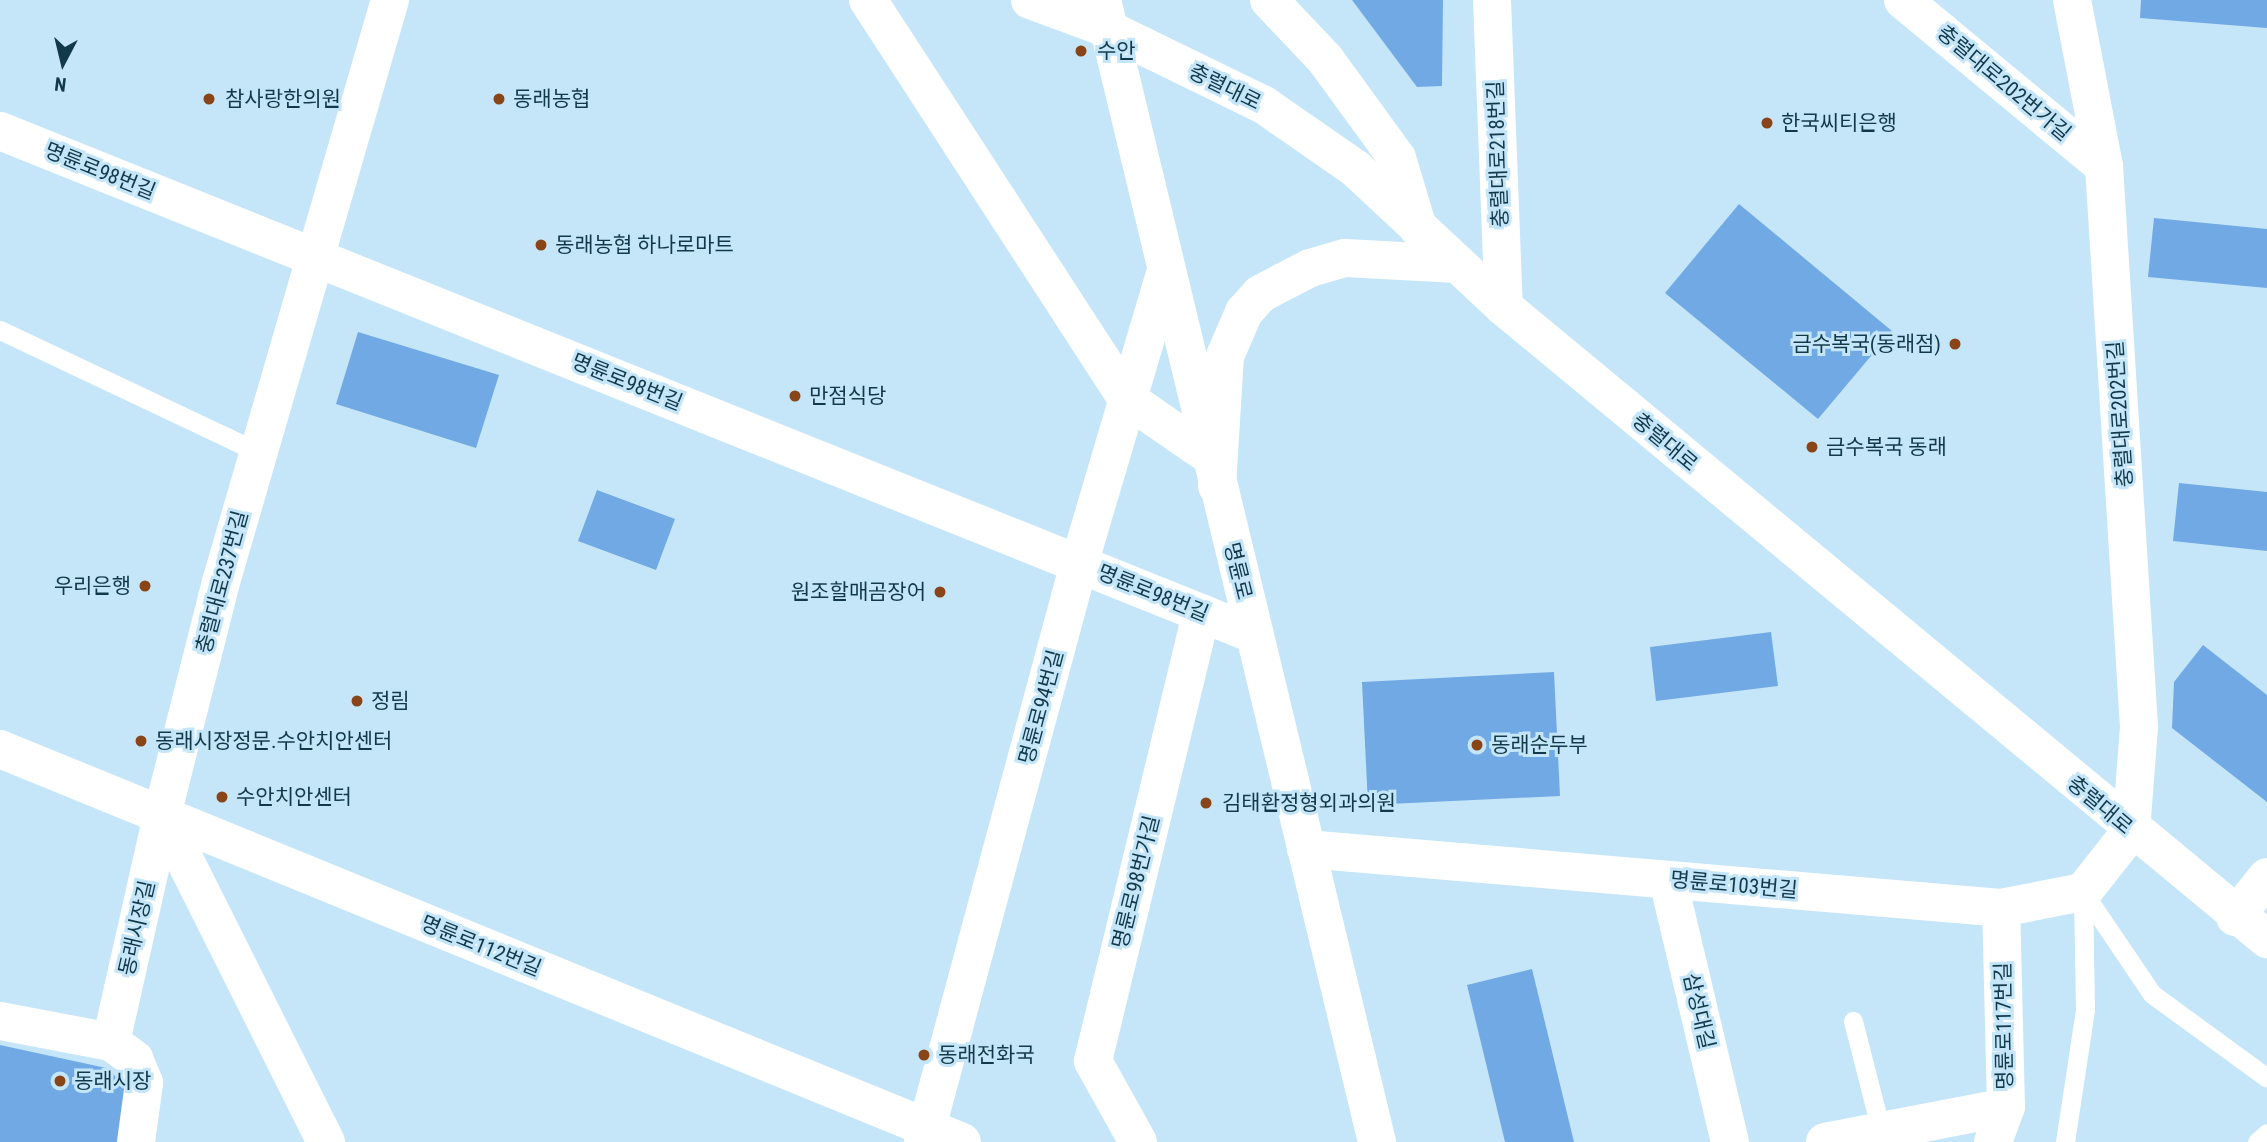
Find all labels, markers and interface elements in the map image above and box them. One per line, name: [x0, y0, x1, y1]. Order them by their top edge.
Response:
street label: 충렬대로202번가길: [1932, 20, 2076, 146]
north arrow: [28, 28, 98, 98]
place label: 수안: [1097, 38, 1136, 64]
marker: 수안: [1071, 41, 1091, 61]
street label: 충렬대로: [1185, 59, 1265, 115]
text: N: [53, 72, 68, 96]
street label: 충렬대로218번길: [1483, 80, 1513, 228]
place label: 참사랑한의원: [225, 86, 341, 112]
place label: 동래농협: [513, 86, 590, 112]
marker: 참사랑한의원: [199, 89, 219, 109]
marker: 동래농협: [491, 91, 507, 107]
place label: 한국씨티은행: [1781, 110, 1897, 136]
marker: 한국씨티은행: [1759, 115, 1775, 131]
street label: 명륜로98번길: [41, 137, 159, 205]
place label: 동래농협 하나로마트: [555, 232, 734, 258]
marker: 동래농협 하나로마트: [533, 237, 549, 253]
place label: 금수복국(동래점): [1792, 331, 1941, 357]
marker: 금수복국(동래점): [1947, 336, 1963, 352]
street label: 충렬대로202번길: [2102, 340, 2138, 488]
street label: 명륜로98번길: [568, 348, 686, 416]
place label: 만점식당: [809, 383, 886, 409]
marker: 만점식당: [787, 388, 803, 404]
street label: 충렬대로: [1627, 408, 1703, 476]
place label: 금수복국 동래: [1826, 434, 1947, 460]
marker: 금수복국 동래: [1804, 439, 1820, 455]
street label: 충렬대로237번길: [191, 508, 253, 656]
street label: 명륜로: [1219, 540, 1257, 602]
street label: 명륜로98번길: [1094, 559, 1212, 627]
place label: 우리은행: [54, 573, 131, 599]
marker: 우리은행: [137, 578, 153, 594]
place label: 원조할매곰장어: [791, 579, 926, 605]
marker: 원조할매곰장어: [932, 584, 948, 600]
street label: 명륜로94번길: [1014, 647, 1068, 767]
place label: 정림: [371, 688, 410, 714]
marker: 정림: [349, 693, 365, 709]
place label: 동래시장정문.수안치안센터: [155, 728, 392, 754]
place label: 동래순두부: [1491, 732, 1588, 758]
marker: 동래시장정문.수안치안센터: [133, 733, 149, 749]
marker: 동래순두부: [1469, 737, 1485, 753]
street label: 충렬대로: [2062, 771, 2138, 839]
place label: 수안치안센터: [236, 784, 352, 810]
marker: 수안치안센터: [214, 789, 230, 805]
place label: 김태환정형외과의원: [1222, 790, 1396, 816]
marker: 김태환정형외과의원: [1196, 793, 1216, 813]
street label: 명륜로98번가길: [1107, 813, 1165, 951]
street label: 명륜로103번길: [1669, 867, 1799, 903]
street label: 동래시장길: [114, 878, 160, 978]
street label: 명륜로112번길: [417, 910, 545, 982]
street label: 명륜로117번길: [1990, 962, 2018, 1090]
street label: 삼성대길: [1678, 971, 1720, 1051]
place label: 동래전화국: [938, 1042, 1035, 1068]
marker: 동래전화국: [916, 1047, 932, 1063]
place label: 동래시장: [74, 1068, 151, 1094]
marker: 동래시장: [52, 1073, 68, 1089]

